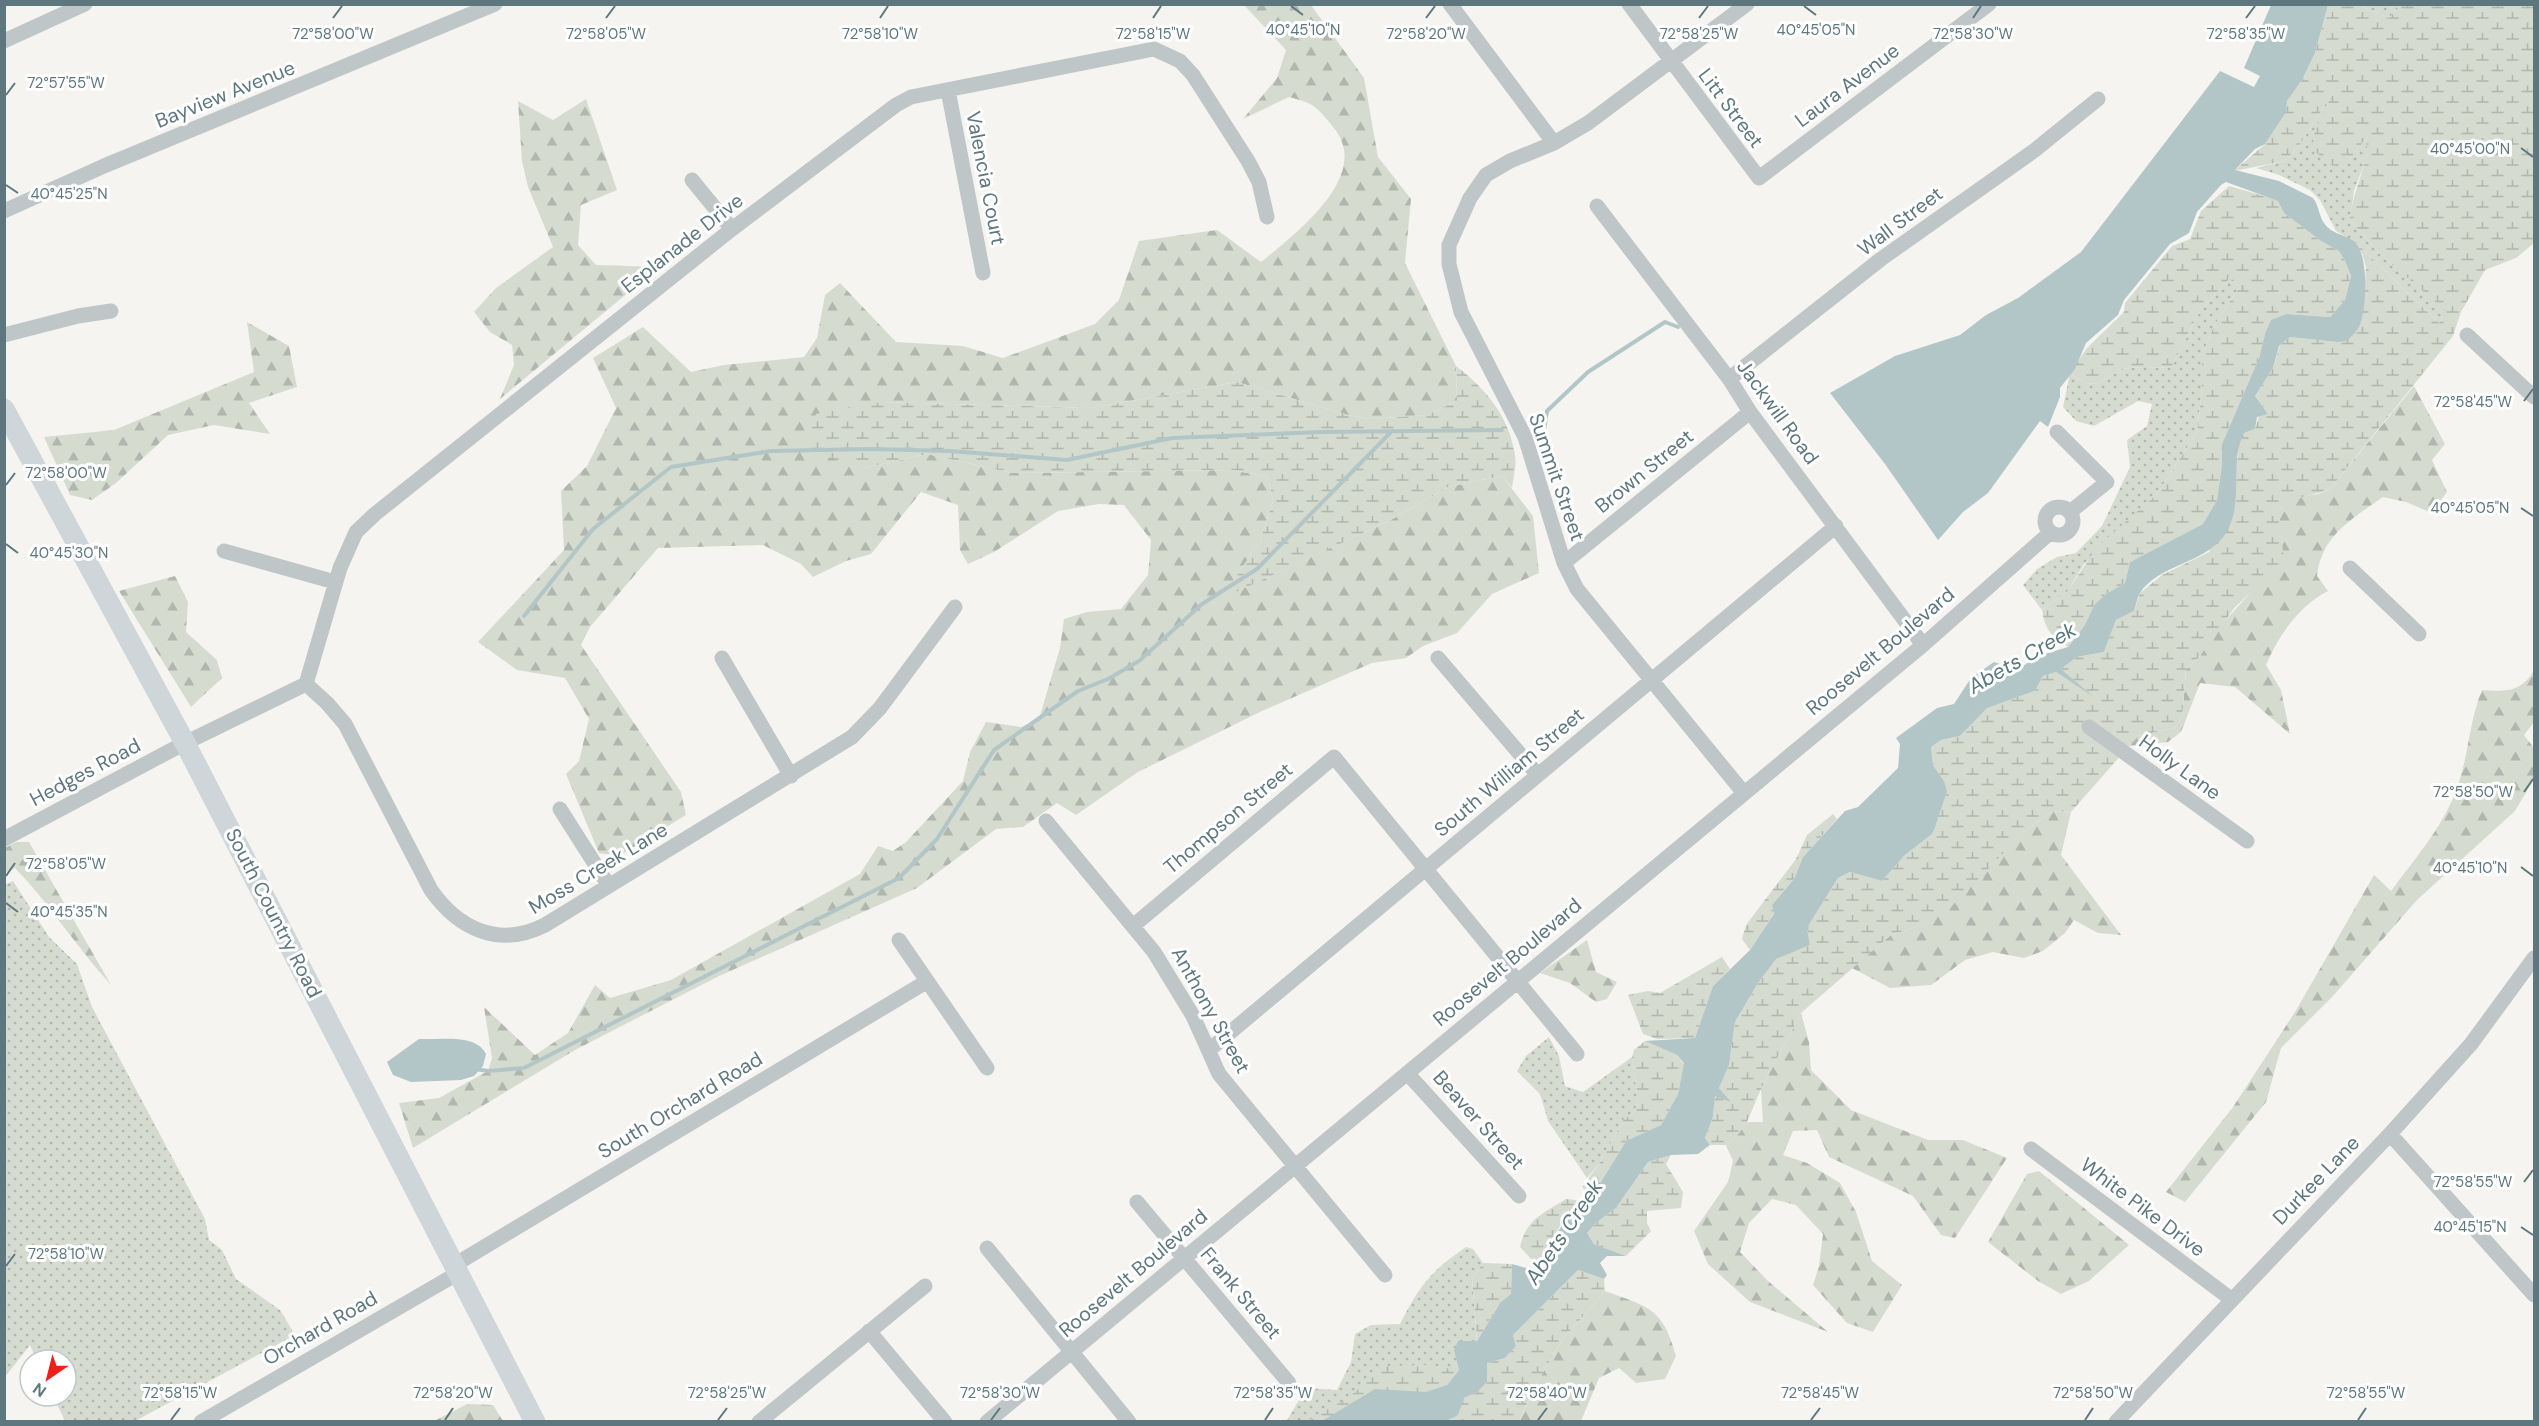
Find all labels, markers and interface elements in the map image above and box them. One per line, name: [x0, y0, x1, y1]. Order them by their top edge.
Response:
text: 40°45'10"N: [1266, 20, 1340, 40]
text: 40°45'05"N: [1777, 20, 1855, 40]
text: 72°58'00"W: [292, 24, 374, 44]
text: 72°58'05"W: [566, 24, 647, 44]
text: 72°58'10"W: [842, 24, 918, 44]
text: 72°58'15"W: [1116, 24, 1191, 44]
text: 72°58'20"W: [1386, 24, 1466, 44]
text: 72°58'25"W: [1660, 24, 1739, 44]
text: 72°58'30"W: [1933, 24, 2014, 44]
text: 72°58'35"W: [2207, 24, 2286, 44]
street label: Laura Avenue: [1789, 37, 1905, 133]
street label: Bayview Avenue: [151, 54, 299, 134]
street label: Litt Street: [1693, 63, 1769, 153]
text: 72°57'55"W: [27, 73, 105, 93]
street label: Valencia Court: [960, 109, 1012, 247]
text: 40°45'00"N: [2430, 139, 2510, 159]
street label: Wall Street: [1852, 180, 1948, 262]
text: 40°45'25"N: [30, 184, 108, 204]
street label: Esplanade Drive: [616, 187, 748, 299]
street label: Jackwill Road: [1731, 354, 1825, 470]
text: 72°58'45"W: [2434, 392, 2513, 412]
street label: Summit Street: [1523, 410, 1591, 544]
street label: Brown Street: [1589, 423, 1699, 519]
text: 72°58'00"W: [25, 463, 107, 483]
text: 40°45'05"N: [2431, 498, 2509, 518]
text: 40°45'30"N: [30, 543, 108, 563]
street label: Roosevelt Boulevard: [1800, 581, 1960, 721]
water label: Abets Creek: [1962, 616, 2082, 701]
street label: South William Street: [1429, 701, 1590, 842]
street label: Holly Lane: [2134, 729, 2226, 805]
street label: Hedges Road: [25, 732, 145, 812]
street label: Thompson Street: [1158, 756, 1298, 879]
text: 72°58'50"W: [2433, 782, 2513, 802]
street label: Moss Creek Lane: [524, 816, 672, 920]
street label: South Country Road: [220, 824, 328, 1002]
text: 72°58'05"W: [26, 854, 107, 874]
text: 40°45'10"N: [2433, 858, 2507, 878]
street label: Roosevelt Boulevard: [1427, 892, 1587, 1032]
text: 40°45'35"N: [30, 902, 108, 922]
street label: Anthony Street: [1166, 942, 1256, 1078]
street label: South Orchard Road: [593, 1046, 767, 1164]
street label: Beaver Street: [1428, 1065, 1530, 1175]
street label: Durkee Lane: [2267, 1130, 2365, 1230]
street label: White Pike Drive: [2075, 1152, 2211, 1262]
text: 72°58'55"W: [2434, 1172, 2513, 1192]
water label: Abets Creek: [1518, 1174, 1610, 1291]
street label: Roosevelt Boulevard: [1053, 1203, 1213, 1343]
text: 40°45'15"N: [2433, 1217, 2507, 1237]
street label: Frank Street: [1195, 1242, 1287, 1345]
text: 72°58'10"W: [28, 1244, 104, 1264]
street label: Orchard Road: [258, 1285, 382, 1371]
north arrow: [18, 1348, 78, 1408]
text: N: [29, 1378, 50, 1402]
text: 72°58'15"W: [143, 1383, 218, 1403]
text: 72°58'20"W: [413, 1383, 493, 1403]
text: 72°58'25"W: [688, 1383, 767, 1403]
text: 72°58'30"W: [960, 1383, 1041, 1403]
text: 72°58'35"W: [1234, 1383, 1313, 1403]
text: 72°58'40"W: [1507, 1383, 1587, 1403]
text: 72°58'45"W: [1781, 1383, 1860, 1403]
text: 72°58'50"W: [2053, 1383, 2133, 1403]
text: 72°58'55"W: [2327, 1383, 2406, 1403]

